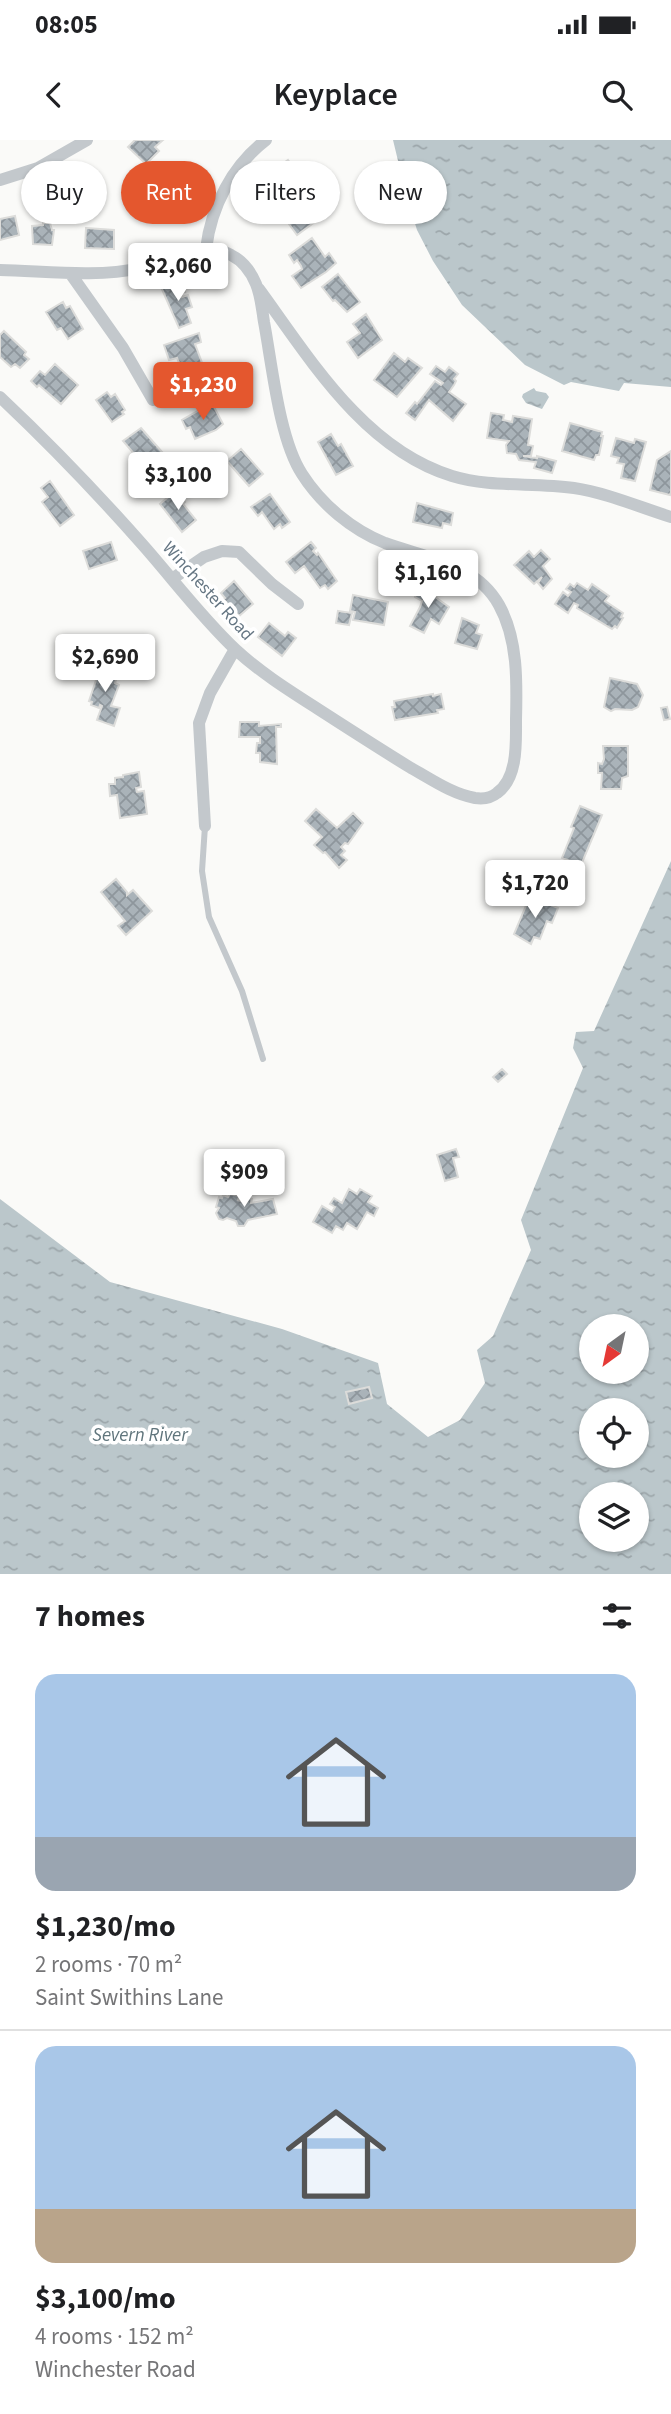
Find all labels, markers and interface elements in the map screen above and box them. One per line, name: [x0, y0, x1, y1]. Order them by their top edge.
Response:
text: 08:05: [35, 6, 98, 43]
text: Keyplace: [273, 72, 398, 118]
icon: back: [35, 76, 73, 114]
icon: search: [598, 76, 636, 114]
chip: Buy: [21, 161, 107, 224]
chip: Rent: [121, 161, 216, 224]
chip: Filters: [230, 161, 340, 224]
chip: New: [354, 161, 447, 224]
pin: $2,060: [121, 244, 235, 303]
text: $2,060: [144, 249, 212, 282]
pin: $1,230: [146, 362, 260, 422]
text: $1,230: [169, 368, 237, 401]
pin: $3,100: [121, 452, 235, 512]
text: $3,100: [144, 458, 212, 491]
street label: Winchester Road: [157, 536, 259, 646]
pin: $1,160: [371, 550, 485, 610]
text: $1,160: [394, 556, 462, 589]
pin: $2,690: [48, 634, 162, 694]
text: $2,690: [71, 640, 139, 673]
pin: $1,720: [478, 860, 592, 920]
text: $1,720: [501, 866, 569, 899]
pin: $909: [203, 1150, 285, 1209]
text: $909: [220, 1155, 268, 1188]
north arrow: [579, 1314, 649, 1384]
map controls: [579, 1314, 649, 1552]
button: locate: [579, 1398, 649, 1468]
water label: Severn River: [92, 1422, 189, 1449]
button: layers: [579, 1482, 649, 1552]
text: 7 homes: [35, 1595, 145, 1638]
icon: filters: [598, 1597, 636, 1635]
icon: home: [273, 1719, 399, 1845]
text: $1,230/mo: [35, 1905, 176, 1948]
text: 2 rooms · 70 m²: [35, 1948, 182, 1981]
text: Saint Swithins Lane: [35, 1981, 224, 2014]
icon: home: [273, 2091, 399, 2217]
text: $3,100/mo: [35, 2277, 176, 2320]
text: 4 rooms · 152 m²: [35, 2320, 194, 2353]
text: Winchester Road: [35, 2353, 196, 2386]

